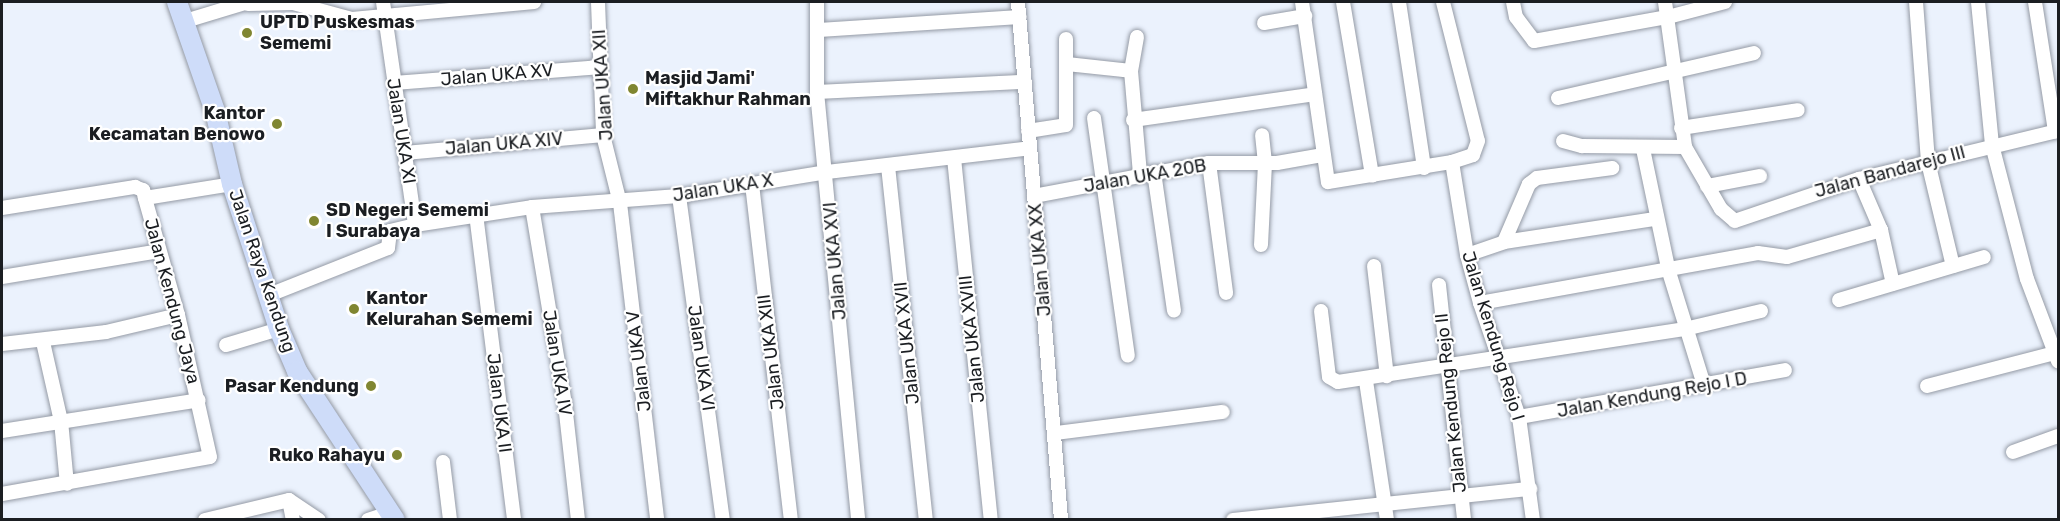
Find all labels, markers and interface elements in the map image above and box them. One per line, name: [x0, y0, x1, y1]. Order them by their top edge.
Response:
place label: UPTD Puskesmas Sememi: [260, 12, 415, 54]
marker: UPTD Puskesmas Sememi: [238, 24, 256, 42]
street label: Jalan UKA XII: [588, 28, 618, 142]
street label: Jalan UKA XV: [439, 59, 555, 91]
place label: Masjid Jami' Miftakhur Rahman: [645, 68, 811, 110]
street label: Jalan UKA XI: [382, 76, 420, 186]
marker: Masjid Jami' Miftakhur Rahman: [626, 82, 640, 96]
place label: Kantor Kecamatan Benowo: [89, 103, 265, 146]
marker: Kantor Kecamatan Benowo: [270, 117, 284, 131]
street label: Jalan UKA XIV: [444, 128, 564, 160]
street label: Jalan Bandarejo III: [1812, 141, 1968, 203]
street label: Jalan UKA 20B: [1082, 155, 1208, 197]
street label: Jalan UKA X: [671, 169, 775, 207]
street label: Jalan Raya Kendung: [224, 187, 300, 355]
place label: SD Negeri Sememi I Surabaya: [326, 200, 489, 242]
street label: Jalan UKA XVI: [819, 201, 851, 321]
street label: Jalan UKA XX: [1024, 202, 1056, 318]
marker: SD Negeri Sememi I Surabaya: [307, 214, 321, 228]
street label: Jalan Kendung Jaya: [140, 216, 204, 386]
street label: Jalan Kendung Rejo I: [1457, 249, 1529, 423]
street label: Jalan UKA XVIII: [955, 274, 989, 404]
street label: Jalan UKA XVII: [890, 280, 924, 406]
place label: Kantor Kelurahan Sememi: [366, 288, 533, 330]
street label: Jalan UKA XIII: [753, 293, 789, 411]
marker: Kantor Kelurahan Sememi: [347, 302, 361, 316]
street label: Jalan UKA VI: [683, 303, 719, 413]
street label: Jalan UKA IV: [538, 308, 576, 418]
street label: Jalan UKA V: [622, 309, 656, 413]
street label: Jalan Kendung Rejo II: [1431, 312, 1471, 494]
street label: Jalan UKA II: [482, 352, 516, 454]
street label: Jalan Kendung Rejo I D: [1555, 368, 1749, 422]
place label: Pasar Kendung: [224, 375, 359, 397]
marker: Pasar Kendung: [364, 379, 378, 393]
place label: Ruko Rahayu: [269, 444, 385, 466]
marker: Ruko Rahayu: [390, 448, 404, 462]

